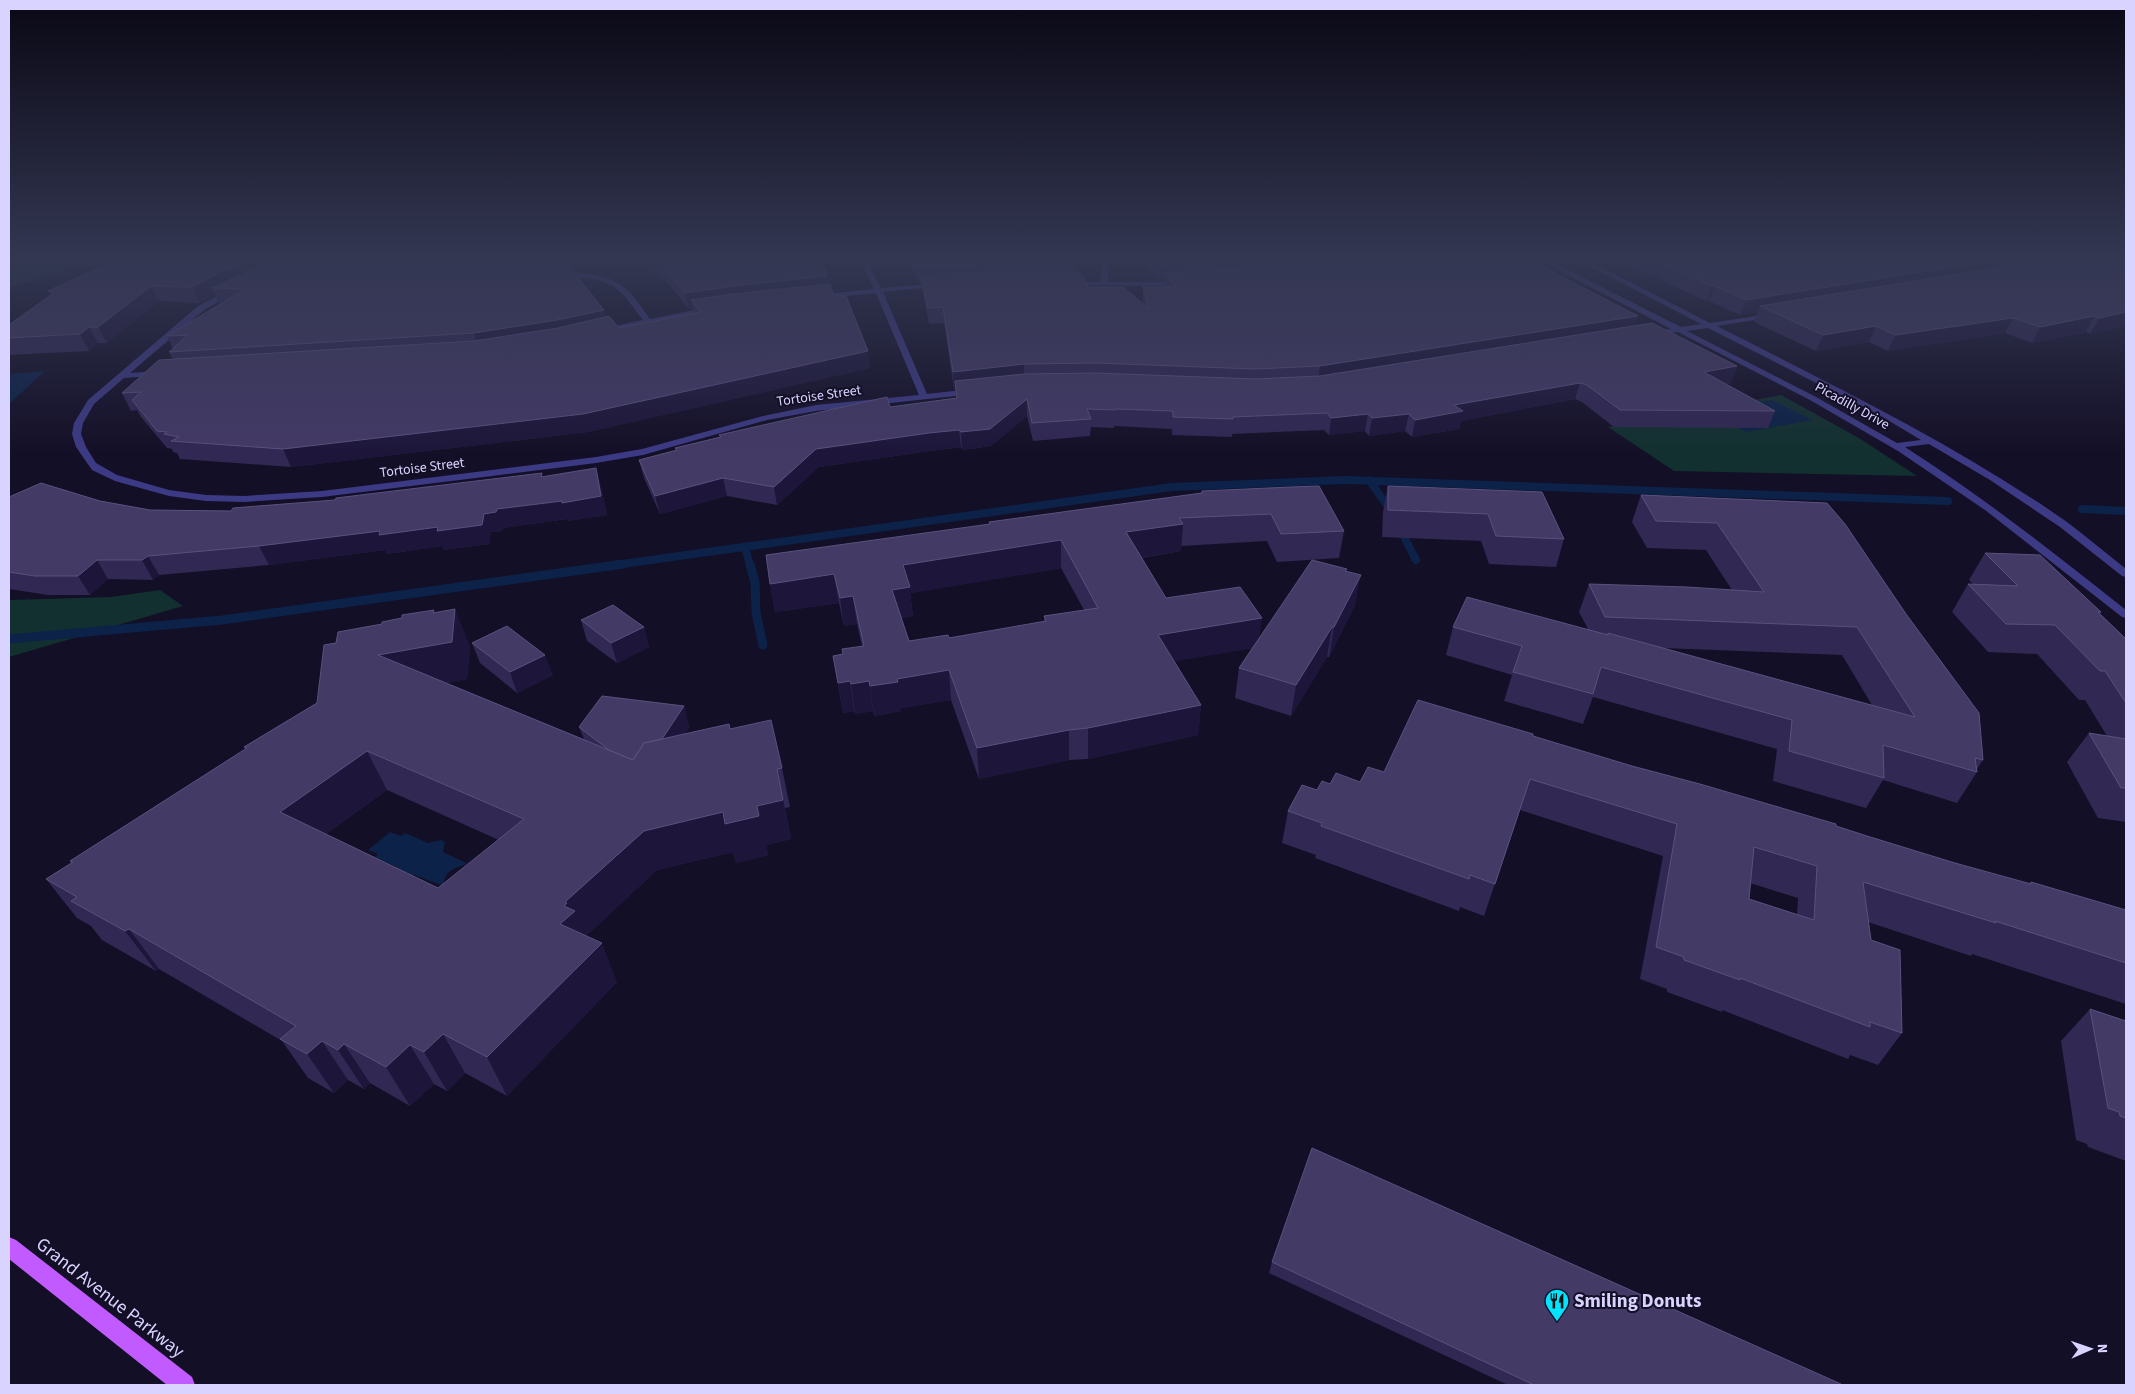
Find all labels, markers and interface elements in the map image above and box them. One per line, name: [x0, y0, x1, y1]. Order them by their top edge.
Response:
street label: Picadilly Drive: [1811, 377, 1893, 435]
street label: Tortoise Street: [775, 380, 863, 412]
street label: Tortoise Street: [378, 453, 466, 483]
street label: Grand Avenue Parkway: [30, 1231, 190, 1365]
restaurant icon: Smiling Donuts: [1544, 1288, 1570, 1322]
place label: Smiling Donuts: [1574, 1288, 1701, 1315]
north arrow: [2065, 1324, 2115, 1374]
text: N: [2092, 1344, 2112, 1354]

